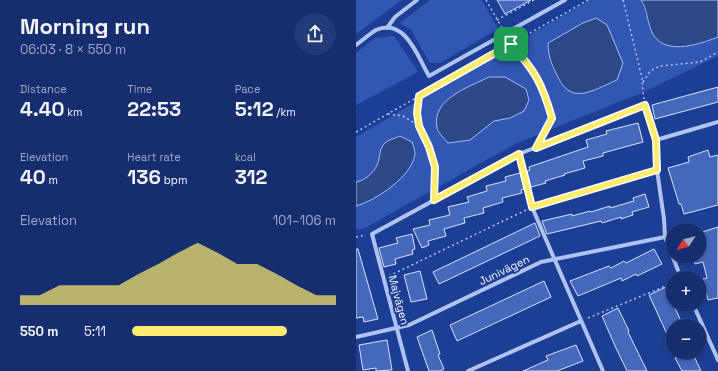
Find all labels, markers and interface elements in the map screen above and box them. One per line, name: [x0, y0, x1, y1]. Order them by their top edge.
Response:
text: Morning run: [20, 12, 150, 40]
button: share: [294, 13, 336, 55]
pin: [494, 27, 528, 61]
icon: arrive: [500, 33, 522, 55]
text: 06:03 · 8 × 550 m: [20, 41, 126, 58]
text: Distance: [20, 82, 67, 96]
text: Time: [127, 82, 152, 96]
text: Pace: [235, 82, 260, 96]
text: 4.40: [20, 96, 64, 122]
text: 22:53: [127, 96, 181, 122]
text: 5:12: [235, 96, 274, 122]
text: km: [64, 105, 83, 119]
text: /km: [274, 105, 296, 119]
text: Elevation: [20, 150, 68, 164]
text: Heart rate: [127, 150, 181, 164]
text: kcal: [235, 150, 256, 164]
text: 40: [20, 164, 46, 190]
text: 136: [127, 164, 161, 190]
text: 312: [235, 164, 267, 190]
text: m: [46, 173, 58, 187]
text: bpm: [161, 173, 187, 187]
text: Elevation: [20, 212, 77, 229]
text: 101–106 m: [273, 212, 336, 229]
north arrow: [666, 223, 706, 263]
map controls: [666, 223, 706, 359]
street label: Junivägen: [476, 252, 532, 288]
button: +: [666, 271, 706, 311]
street label: Majvägen: [386, 274, 412, 326]
button: −: [666, 319, 706, 359]
text: 550 m: [20, 323, 58, 340]
text: 5:11: [84, 323, 106, 340]

